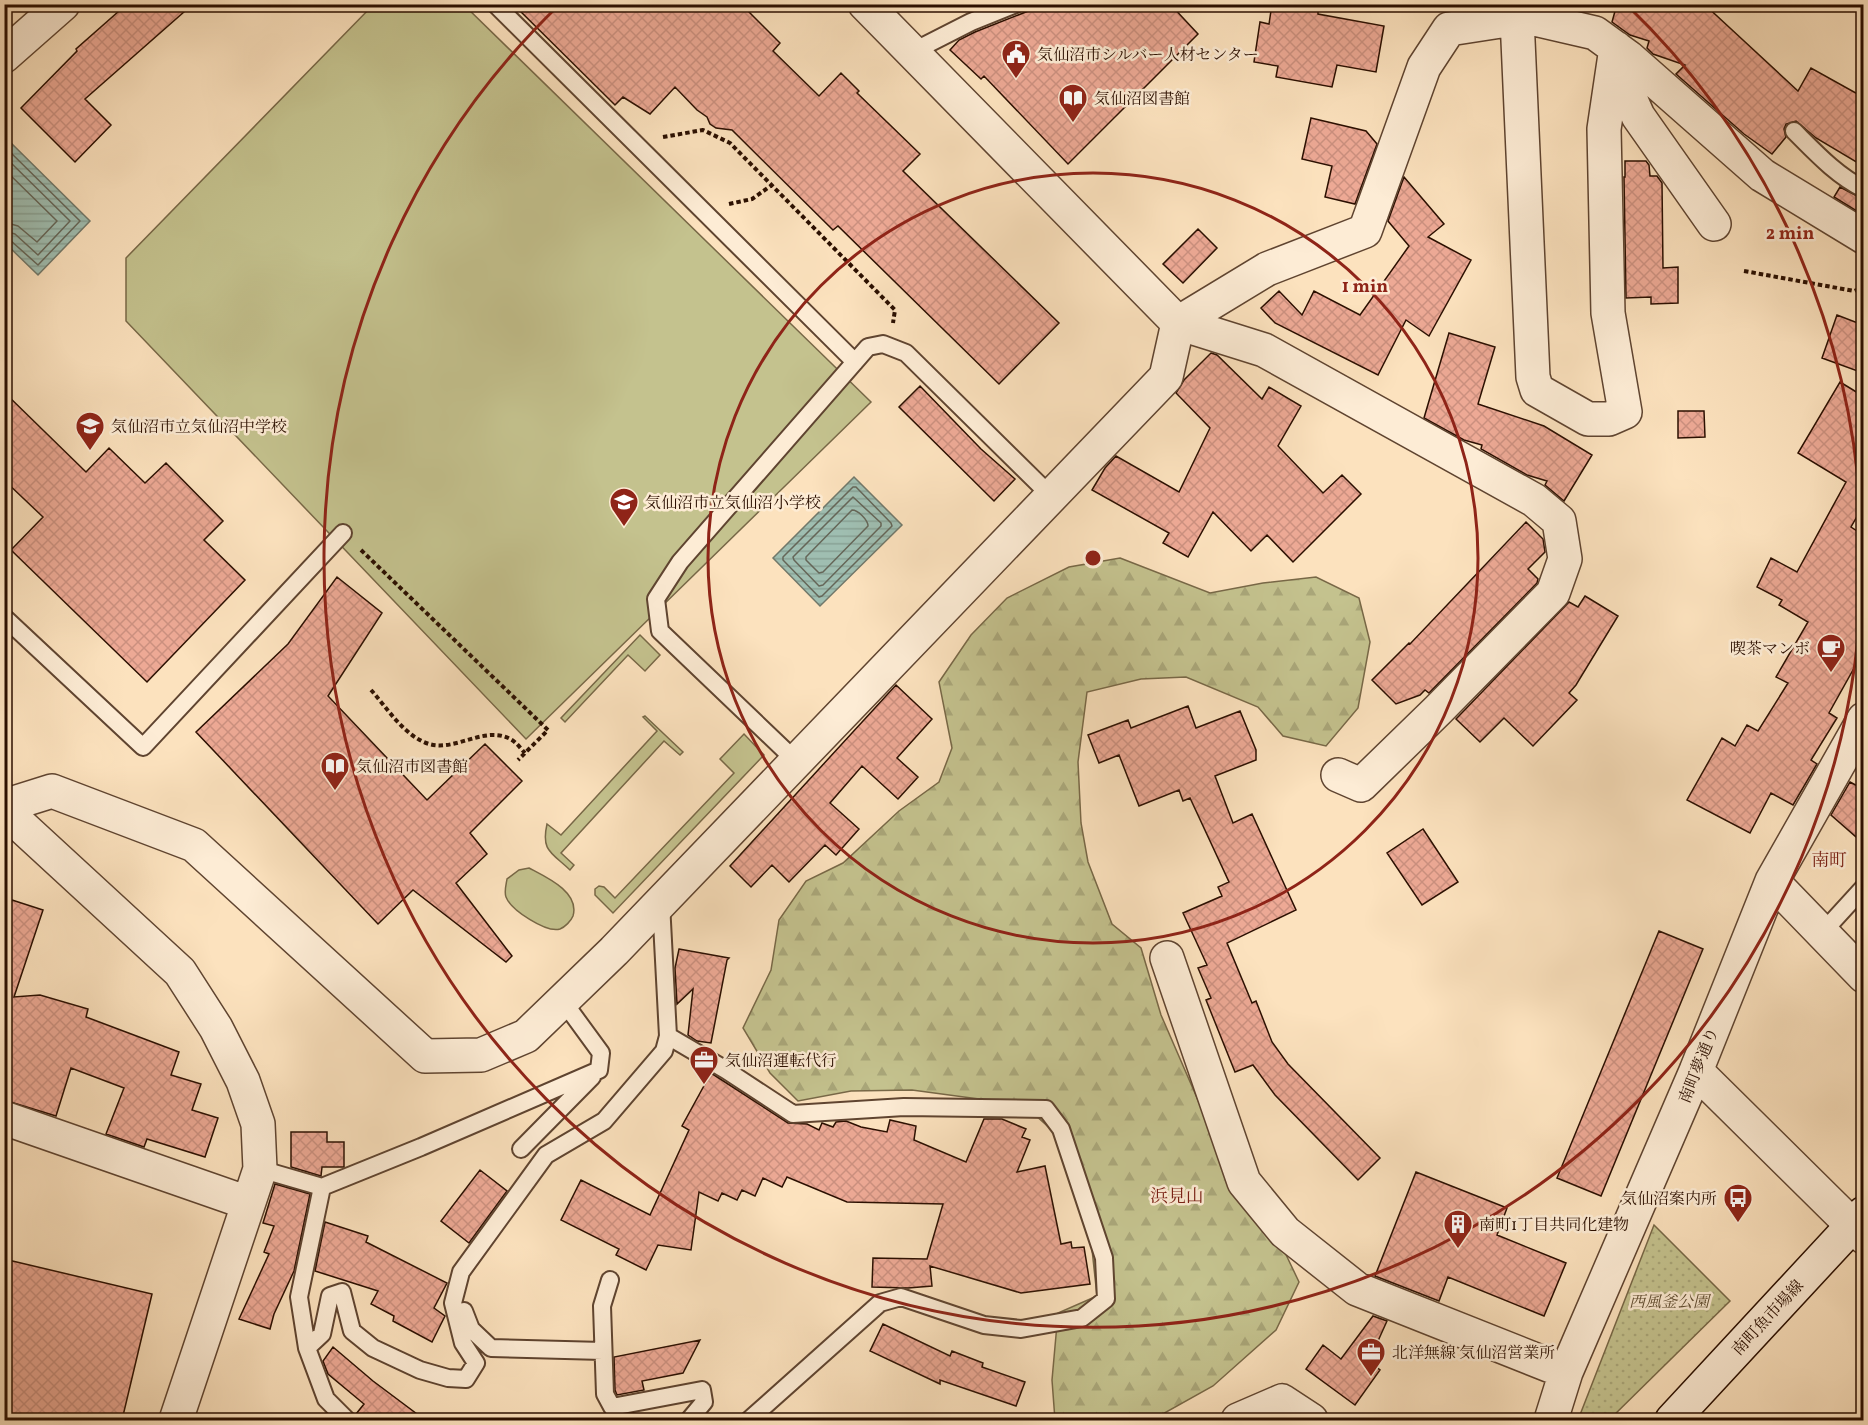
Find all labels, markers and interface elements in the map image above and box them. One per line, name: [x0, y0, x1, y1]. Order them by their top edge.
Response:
public building icon: 気仙沼市シルバー人材センター: [1000, 38, 1032, 80]
place label: 気仙沼市シルバー人材センター: [1037, 45, 1259, 67]
library icon: 気仙沼図書館: [1057, 82, 1089, 124]
place label: 気仙沼図書館: [1094, 89, 1190, 111]
text: 2 min: [1766, 222, 1814, 247]
text: 1 min: [1342, 275, 1388, 300]
school or university icon: 気仙沼市立気仙沼中学校: [74, 410, 106, 452]
place label: 気仙沼市立気仙沼中学校: [111, 417, 287, 439]
school or university icon: 気仙沼市立気仙沼小学校: [608, 486, 640, 528]
place label: 気仙沼市立気仙沼小学校: [645, 493, 821, 515]
centre of rings: [1083, 548, 1103, 568]
cafe icon: 喫茶マンボ: [1815, 632, 1847, 674]
place label: 喫茶マンボ: [1730, 639, 1810, 661]
library icon: 気仙沼市図書館: [319, 750, 351, 792]
place label: 気仙沼市図書館: [356, 757, 468, 779]
district label: 南町: [1811, 849, 1847, 874]
street label: 南町夢通り: [1675, 1025, 1725, 1107]
office icon: 気仙沼運転代行: [688, 1044, 720, 1086]
place label: 気仙沼運転代行: [725, 1051, 837, 1073]
bus stop icon: 気仙沼案内所: [1722, 1182, 1754, 1224]
district label: 浜見山: [1150, 1185, 1204, 1210]
place label: 気仙沼案内所: [1621, 1189, 1717, 1211]
building icon: 南町1丁目共同化建物: [1442, 1208, 1474, 1250]
place label: 南町1丁目共同化建物: [1479, 1215, 1629, 1237]
street label: 南町魚市場線: [1728, 1276, 1809, 1361]
park label: 西風釜公園: [1629, 1292, 1712, 1314]
office icon: 北洋無線 気仙沼営業所: [1355, 1336, 1387, 1378]
place label: 北洋無線 気仙沼営業所: [1392, 1343, 1555, 1365]

